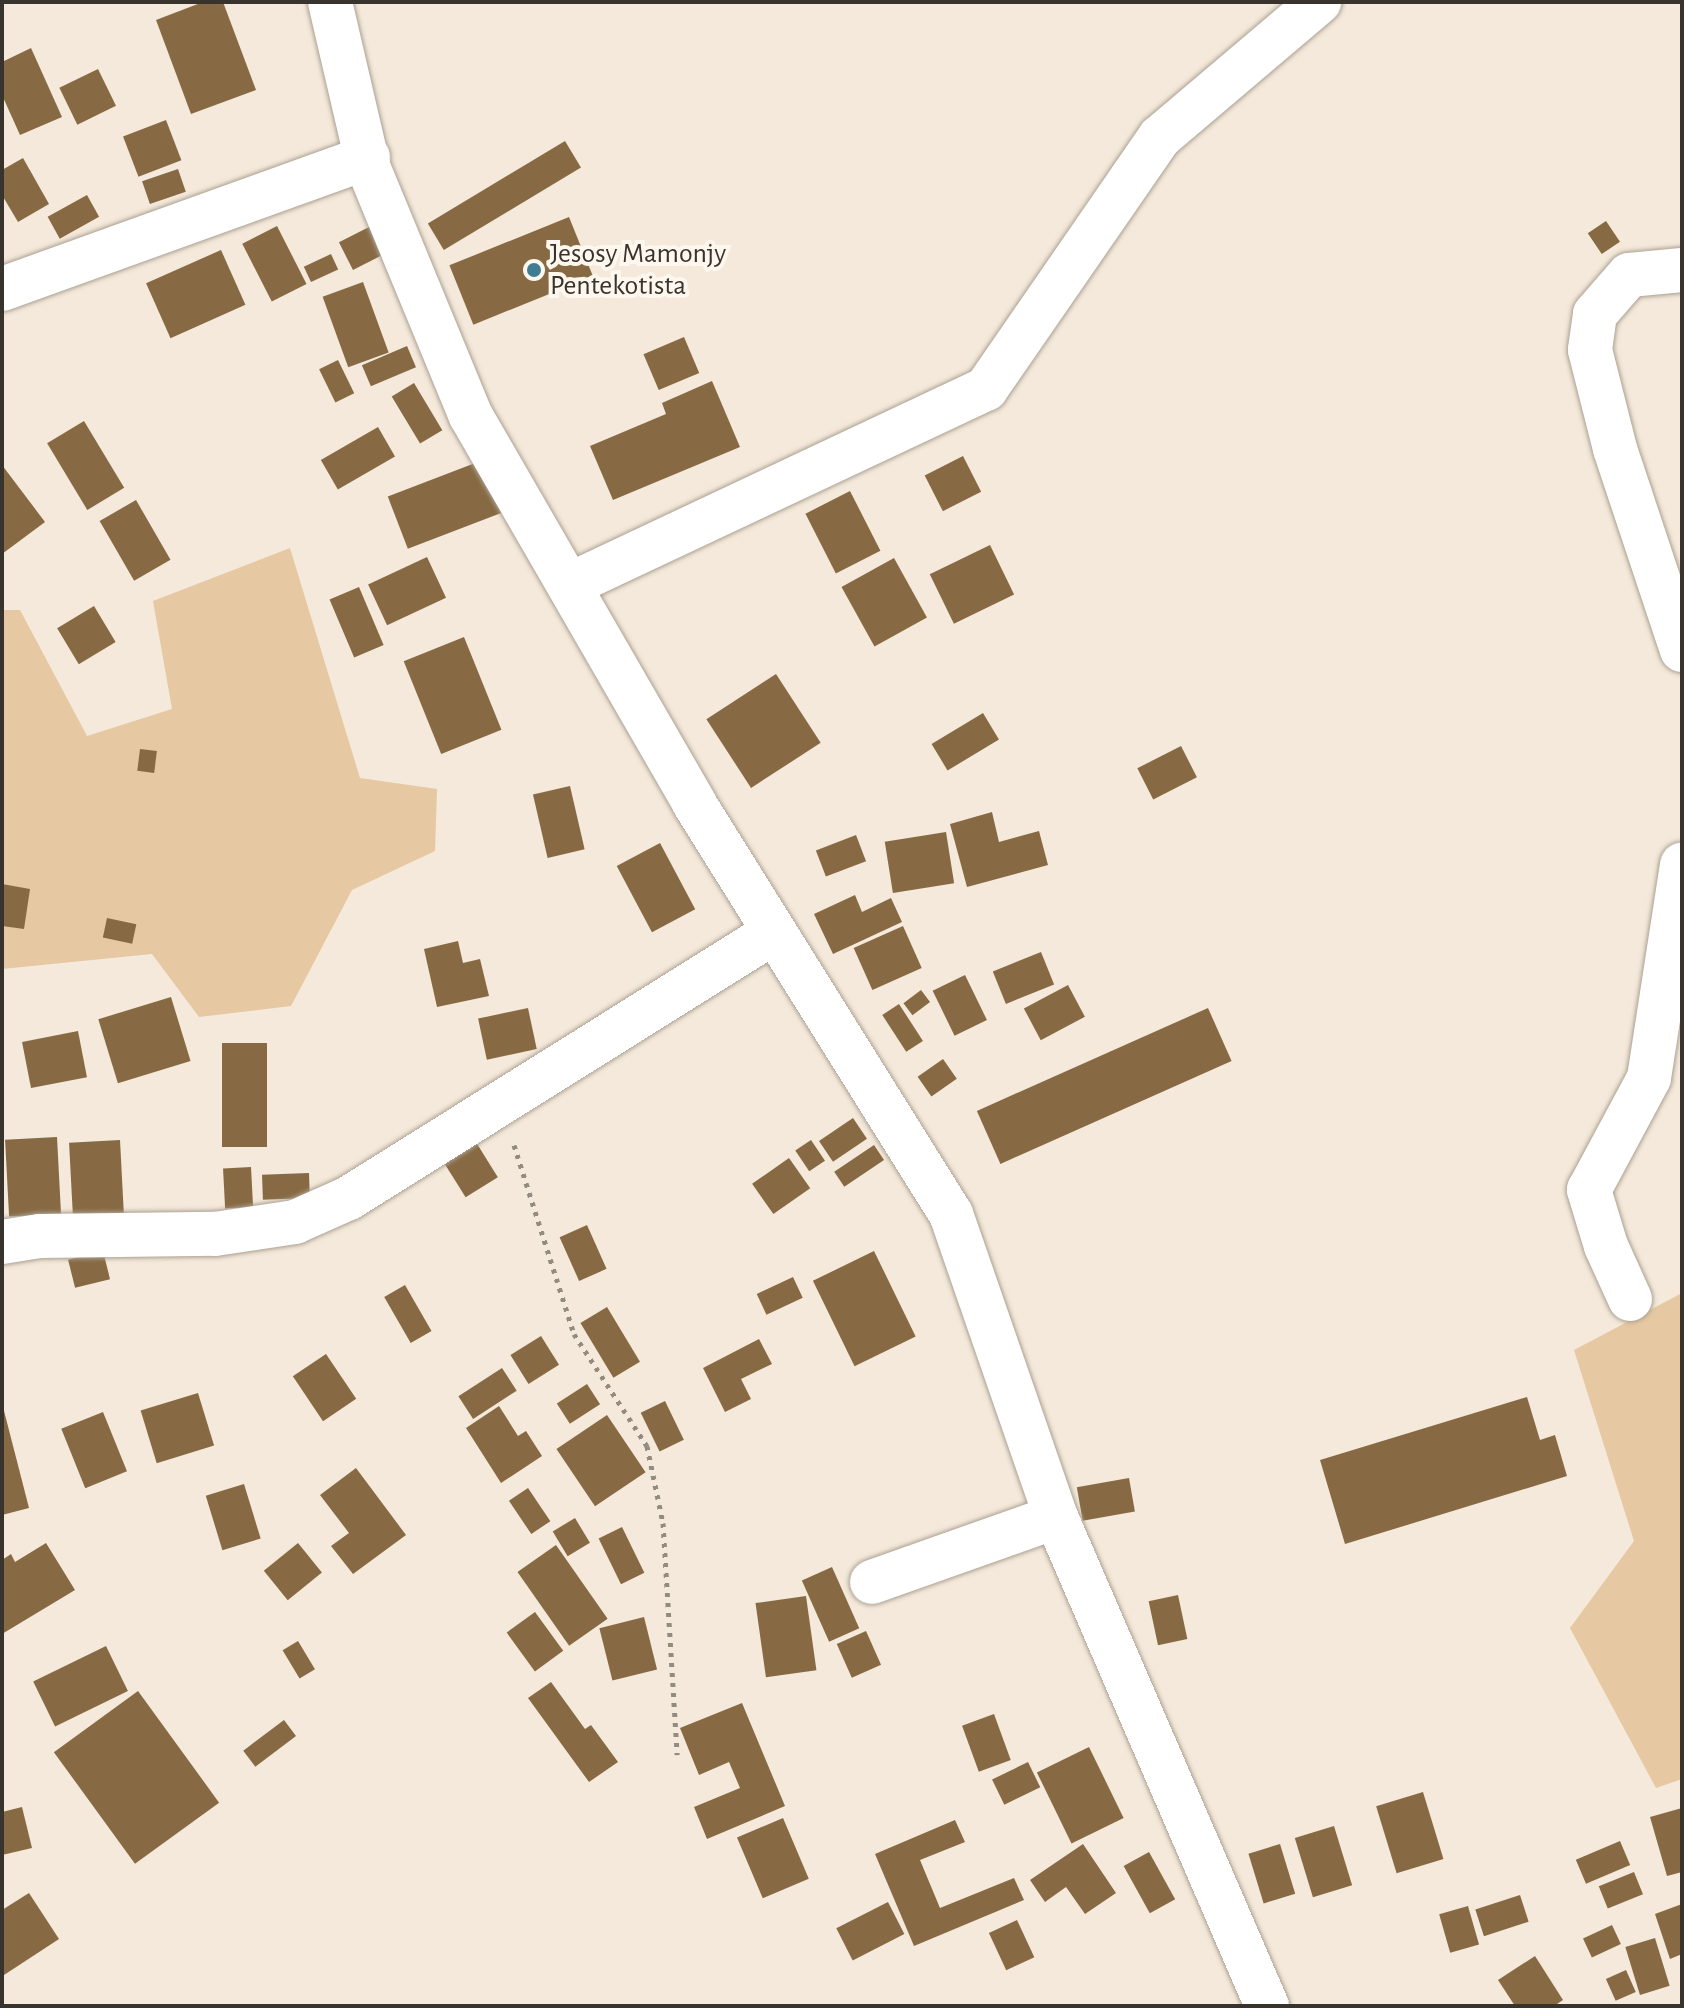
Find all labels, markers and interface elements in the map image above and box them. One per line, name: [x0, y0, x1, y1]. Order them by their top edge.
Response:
place label: Jesosy Mamonjy Pentekotista: [550, 237, 726, 303]
marker: Jesosy Mamonjy Pentekotista: [525, 261, 543, 279]

